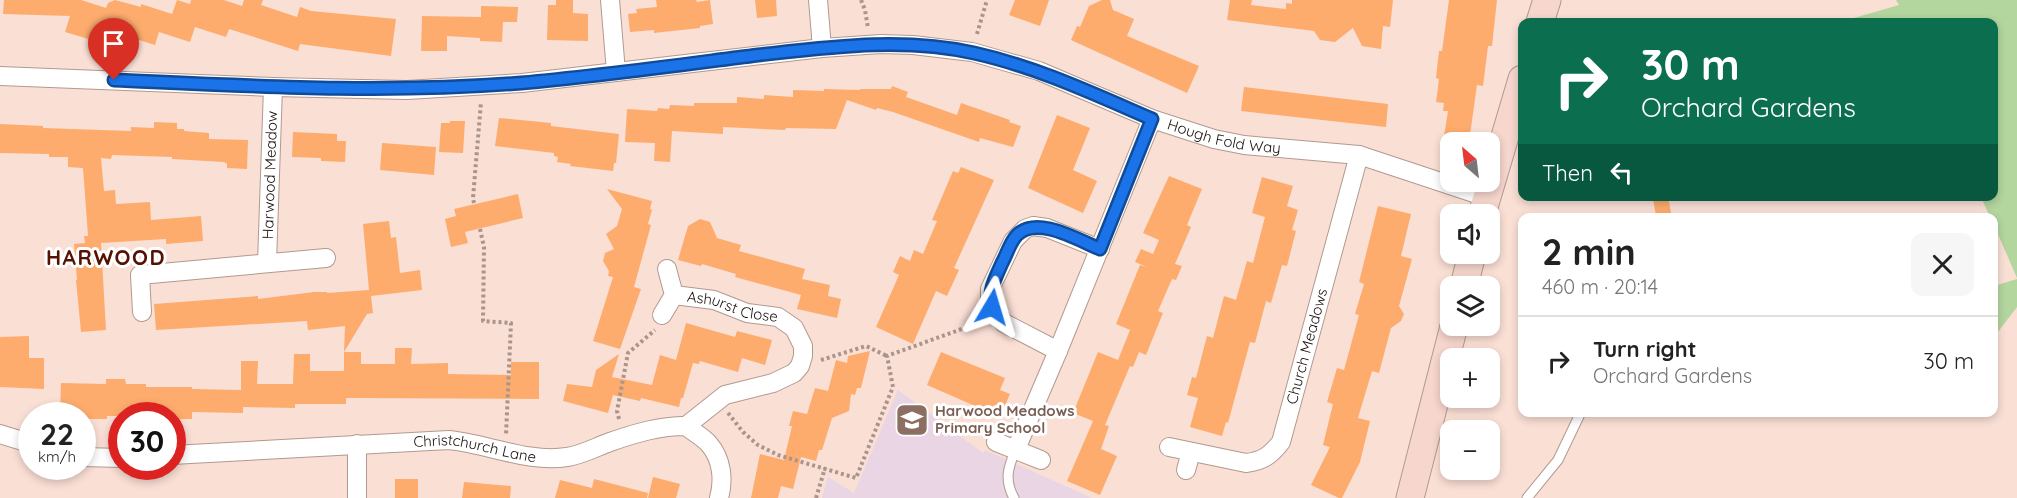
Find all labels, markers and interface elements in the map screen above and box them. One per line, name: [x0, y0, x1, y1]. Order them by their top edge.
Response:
pin: [88, 18, 139, 80]
icon: arrive: [97, 27, 130, 60]
text: 30 m: [1641, 38, 1740, 91]
icon: right: [1542, 42, 1620, 120]
text: Orchard Gardens: [1641, 90, 1856, 124]
street label: Harwood Meadow: [258, 110, 281, 240]
street label: Hough Fold Way: [1165, 115, 1282, 157]
north arrow: [1440, 132, 1500, 192]
map controls: [1440, 132, 1500, 480]
icon: left: [1605, 156, 1638, 189]
text: Then: [1542, 159, 1593, 187]
button: sound: [1440, 204, 1500, 264]
text: 2 min: [1542, 229, 1636, 274]
button: close: [1911, 233, 1974, 296]
district label: HARWOOD: [46, 244, 166, 270]
text: 460 m · 20:14: [1542, 274, 1658, 299]
position arrow: [960, 275, 1024, 339]
button: layers: [1440, 276, 1500, 336]
street label: Church Meadows: [1282, 286, 1331, 406]
street label: Ashurst Close: [686, 287, 779, 326]
text: Turn right: [1593, 335, 1697, 363]
icon: right: [1542, 345, 1575, 378]
text: 30 m: [1923, 347, 1974, 375]
button: +: [1440, 348, 1500, 408]
text: Orchard Gardens: [1593, 363, 1752, 388]
place label: Harwood Meadows Primary School: [935, 401, 1074, 437]
speed limit sign: 30: [108, 402, 186, 480]
school or university icon: Harwood Meadows Primary School: [894, 402, 930, 438]
text: 22: [40, 415, 74, 453]
button: −: [1440, 420, 1500, 480]
street label: Christchurch Lane: [413, 430, 537, 466]
text: km/h: [38, 447, 76, 466]

